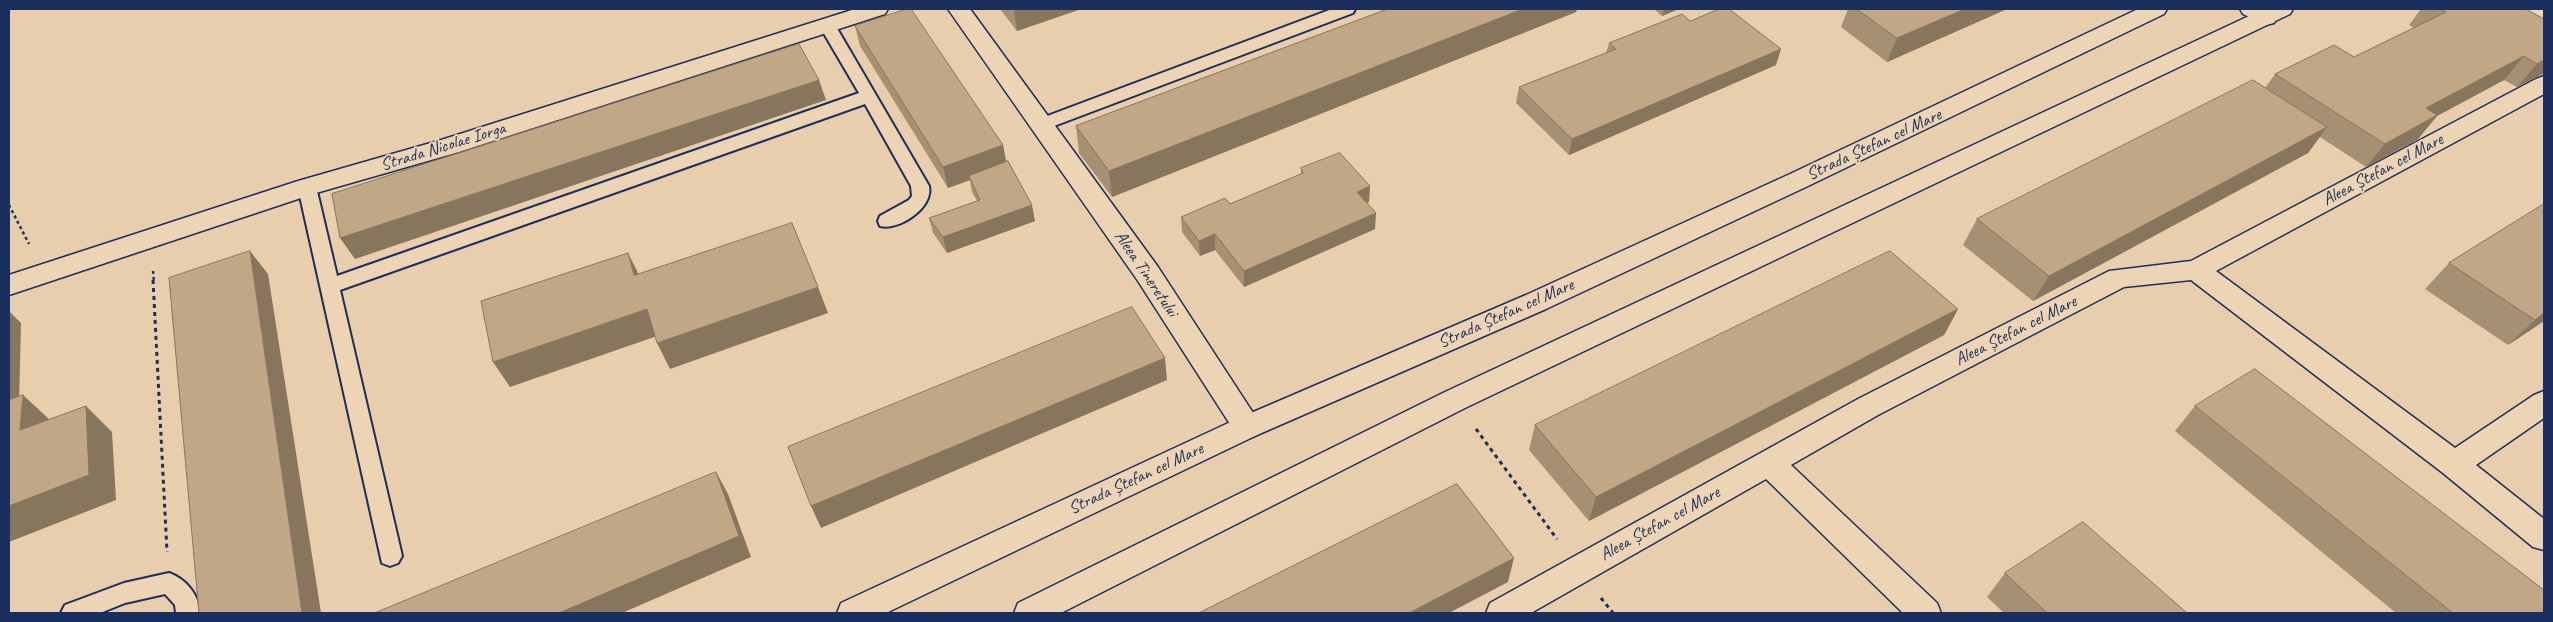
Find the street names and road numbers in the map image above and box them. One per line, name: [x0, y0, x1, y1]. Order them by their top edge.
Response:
street label: Strada Ștefan cel Mare: [1803, 104, 1945, 186]
street label: Strada Nicolae Iorga: [378, 118, 508, 176]
street label: Aleea Ștefan cel Mare: [2319, 129, 2447, 211]
street label: Aleea Tineretului: [1109, 227, 1183, 321]
street label: Strada Ștefan cel Mare: [1435, 274, 1577, 354]
street label: Aleea Ștefan cel Mare: [1951, 291, 2081, 371]
street label: Strada Ștefan cel Mare: [1065, 438, 1207, 520]
street label: Aleea Ștefan cel Mare: [1596, 482, 1724, 566]

